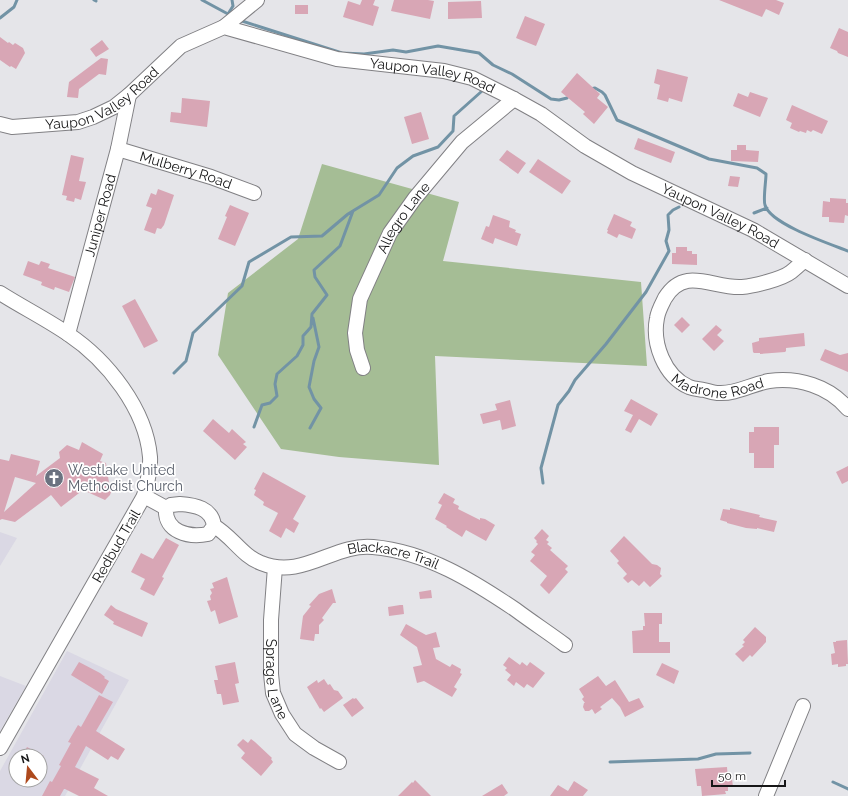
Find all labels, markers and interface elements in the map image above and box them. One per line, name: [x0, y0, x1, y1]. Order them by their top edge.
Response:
street label: Yaupon Valley Road: [369, 55, 498, 96]
street label: Yaupon Valley Road: [45, 63, 162, 132]
street label: Mulberry Road: [138, 148, 234, 192]
street label: Juniper Road: [81, 172, 119, 258]
street label: Allegro Lane: [374, 179, 433, 256]
street label: Yaupon Valley Road: [659, 180, 782, 252]
street label: Madrone Road: [668, 370, 765, 401]
place label: Westlake United Methodist Church: [68, 462, 183, 494]
church icon: Westlake United Methodist Church: [43, 467, 65, 489]
street label: Redbud Trail: [89, 507, 143, 585]
street label: Blackacre Trail: [346, 539, 442, 572]
street label: Sprage Lane: [263, 639, 291, 723]
north arrow: [8, 748, 48, 788]
text: N: [20, 751, 31, 766]
scale bar: [712, 762, 785, 788]
text: 50 m: [718, 769, 746, 783]

